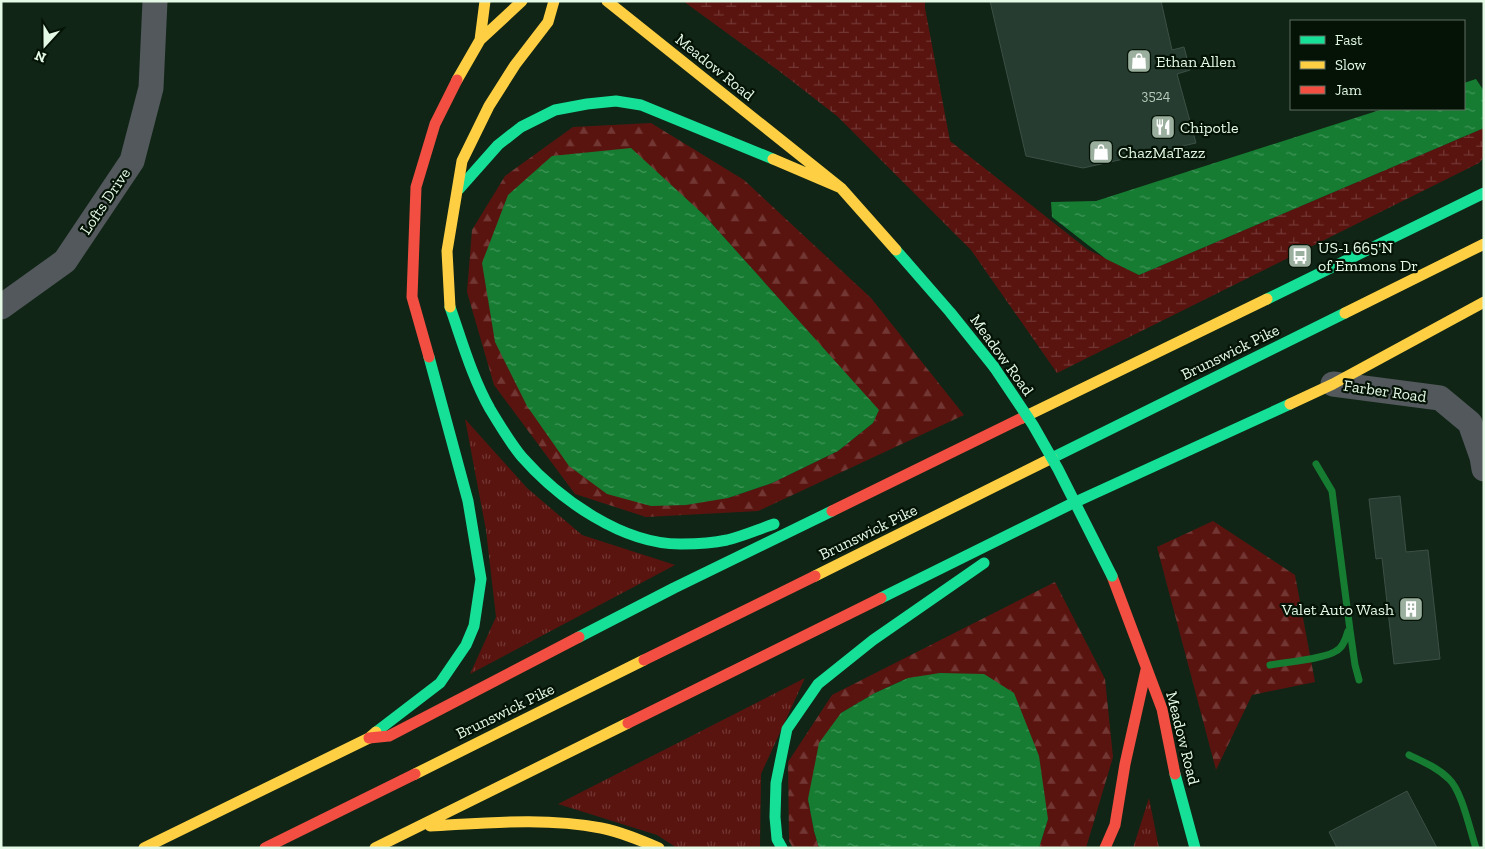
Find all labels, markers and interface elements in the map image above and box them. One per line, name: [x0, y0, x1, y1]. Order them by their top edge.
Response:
north arrow: [20, 20, 70, 70]
legend: [1290, 20, 1465, 110]
street label: Meadow Road: [672, 29, 758, 105]
text: Fast: [1335, 31, 1363, 49]
text: N: [32, 47, 49, 67]
shop icon: Ethan Allen: [1126, 48, 1152, 74]
place label: Ethan Allen: [1156, 52, 1237, 71]
text: Slow: [1335, 56, 1367, 74]
text: Jam: [1335, 81, 1362, 99]
house number: 3524: [1142, 87, 1171, 104]
restaurant icon: Chipotle: [1150, 114, 1176, 140]
place label: Chipotle: [1180, 118, 1239, 137]
shop icon: ChazMaTazz: [1088, 139, 1114, 165]
place label: ChazMaTazz: [1118, 143, 1205, 162]
street label: Lofts Drive: [76, 164, 134, 238]
place label: US-1 665'N of Emmons Dr: [1318, 238, 1418, 275]
bus stop icon: US-1 665'N of Emmons Dr: [1287, 243, 1313, 269]
street label: Meadow Road: [966, 311, 1038, 399]
street label: Brunswick Pike: [1178, 320, 1282, 384]
street label: Farber Road: [1342, 376, 1428, 406]
street label: Brunswick Pike: [816, 500, 920, 564]
building icon: Valet Auto Wash: [1398, 596, 1424, 622]
place label: Valet Auto Wash: [1281, 600, 1394, 619]
street label: Brunswick Pike: [453, 679, 557, 743]
street label: Meadow Road: [1162, 689, 1204, 787]

